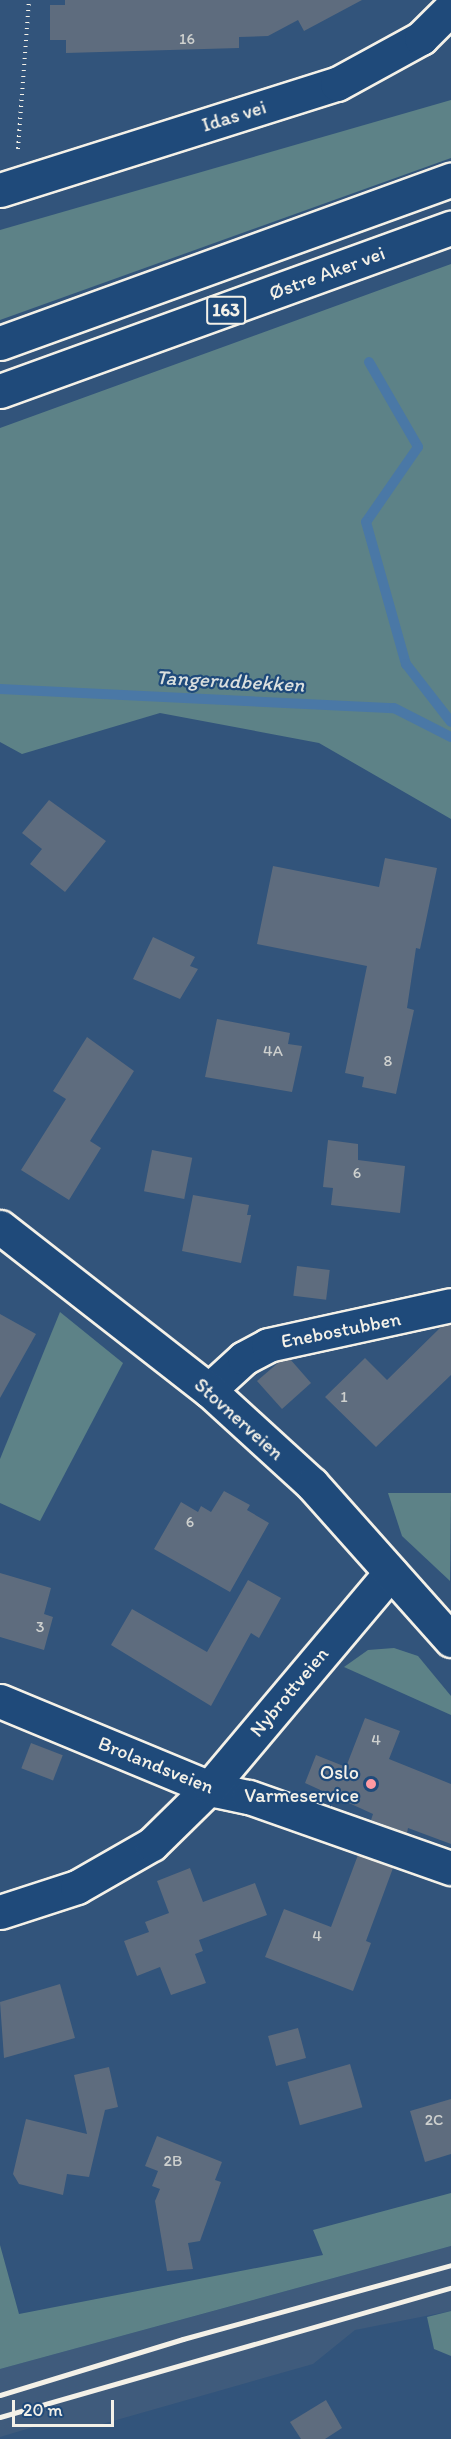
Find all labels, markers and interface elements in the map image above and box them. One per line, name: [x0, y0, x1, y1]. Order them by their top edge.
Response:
house number: 16: [179, 29, 195, 49]
street label: Idas vei: [199, 95, 269, 137]
street label: Østre Aker vei: [266, 241, 388, 305]
road number: 163: [205, 295, 247, 325]
water label: Tangerudbekken: [155, 665, 305, 697]
house number: 4A: [263, 1041, 283, 1061]
house number: 8: [384, 1051, 392, 1071]
house number: 6: [353, 1163, 361, 1183]
street label: Enebostubben: [279, 1307, 403, 1353]
street label: Stovnerveien: [189, 1373, 289, 1465]
house number: 1: [340, 1387, 348, 1407]
house number: 6: [186, 1512, 194, 1532]
house number: 3: [36, 1617, 44, 1637]
street label: Nybrottveien: [245, 1642, 333, 1742]
house number: 4: [371, 1730, 381, 1750]
street label: Brolandsveien: [95, 1731, 217, 1799]
place label: Oslo Varmeservice: [244, 1760, 359, 1807]
marker: Oslo Varmeservice: [364, 1777, 378, 1791]
house number: 4: [312, 1926, 322, 1946]
house number: 2C: [425, 2110, 443, 2130]
house number: 2B: [164, 2151, 182, 2171]
scale bar: [15, 2388, 117, 2426]
text: 20 m: [23, 2399, 63, 2421]

